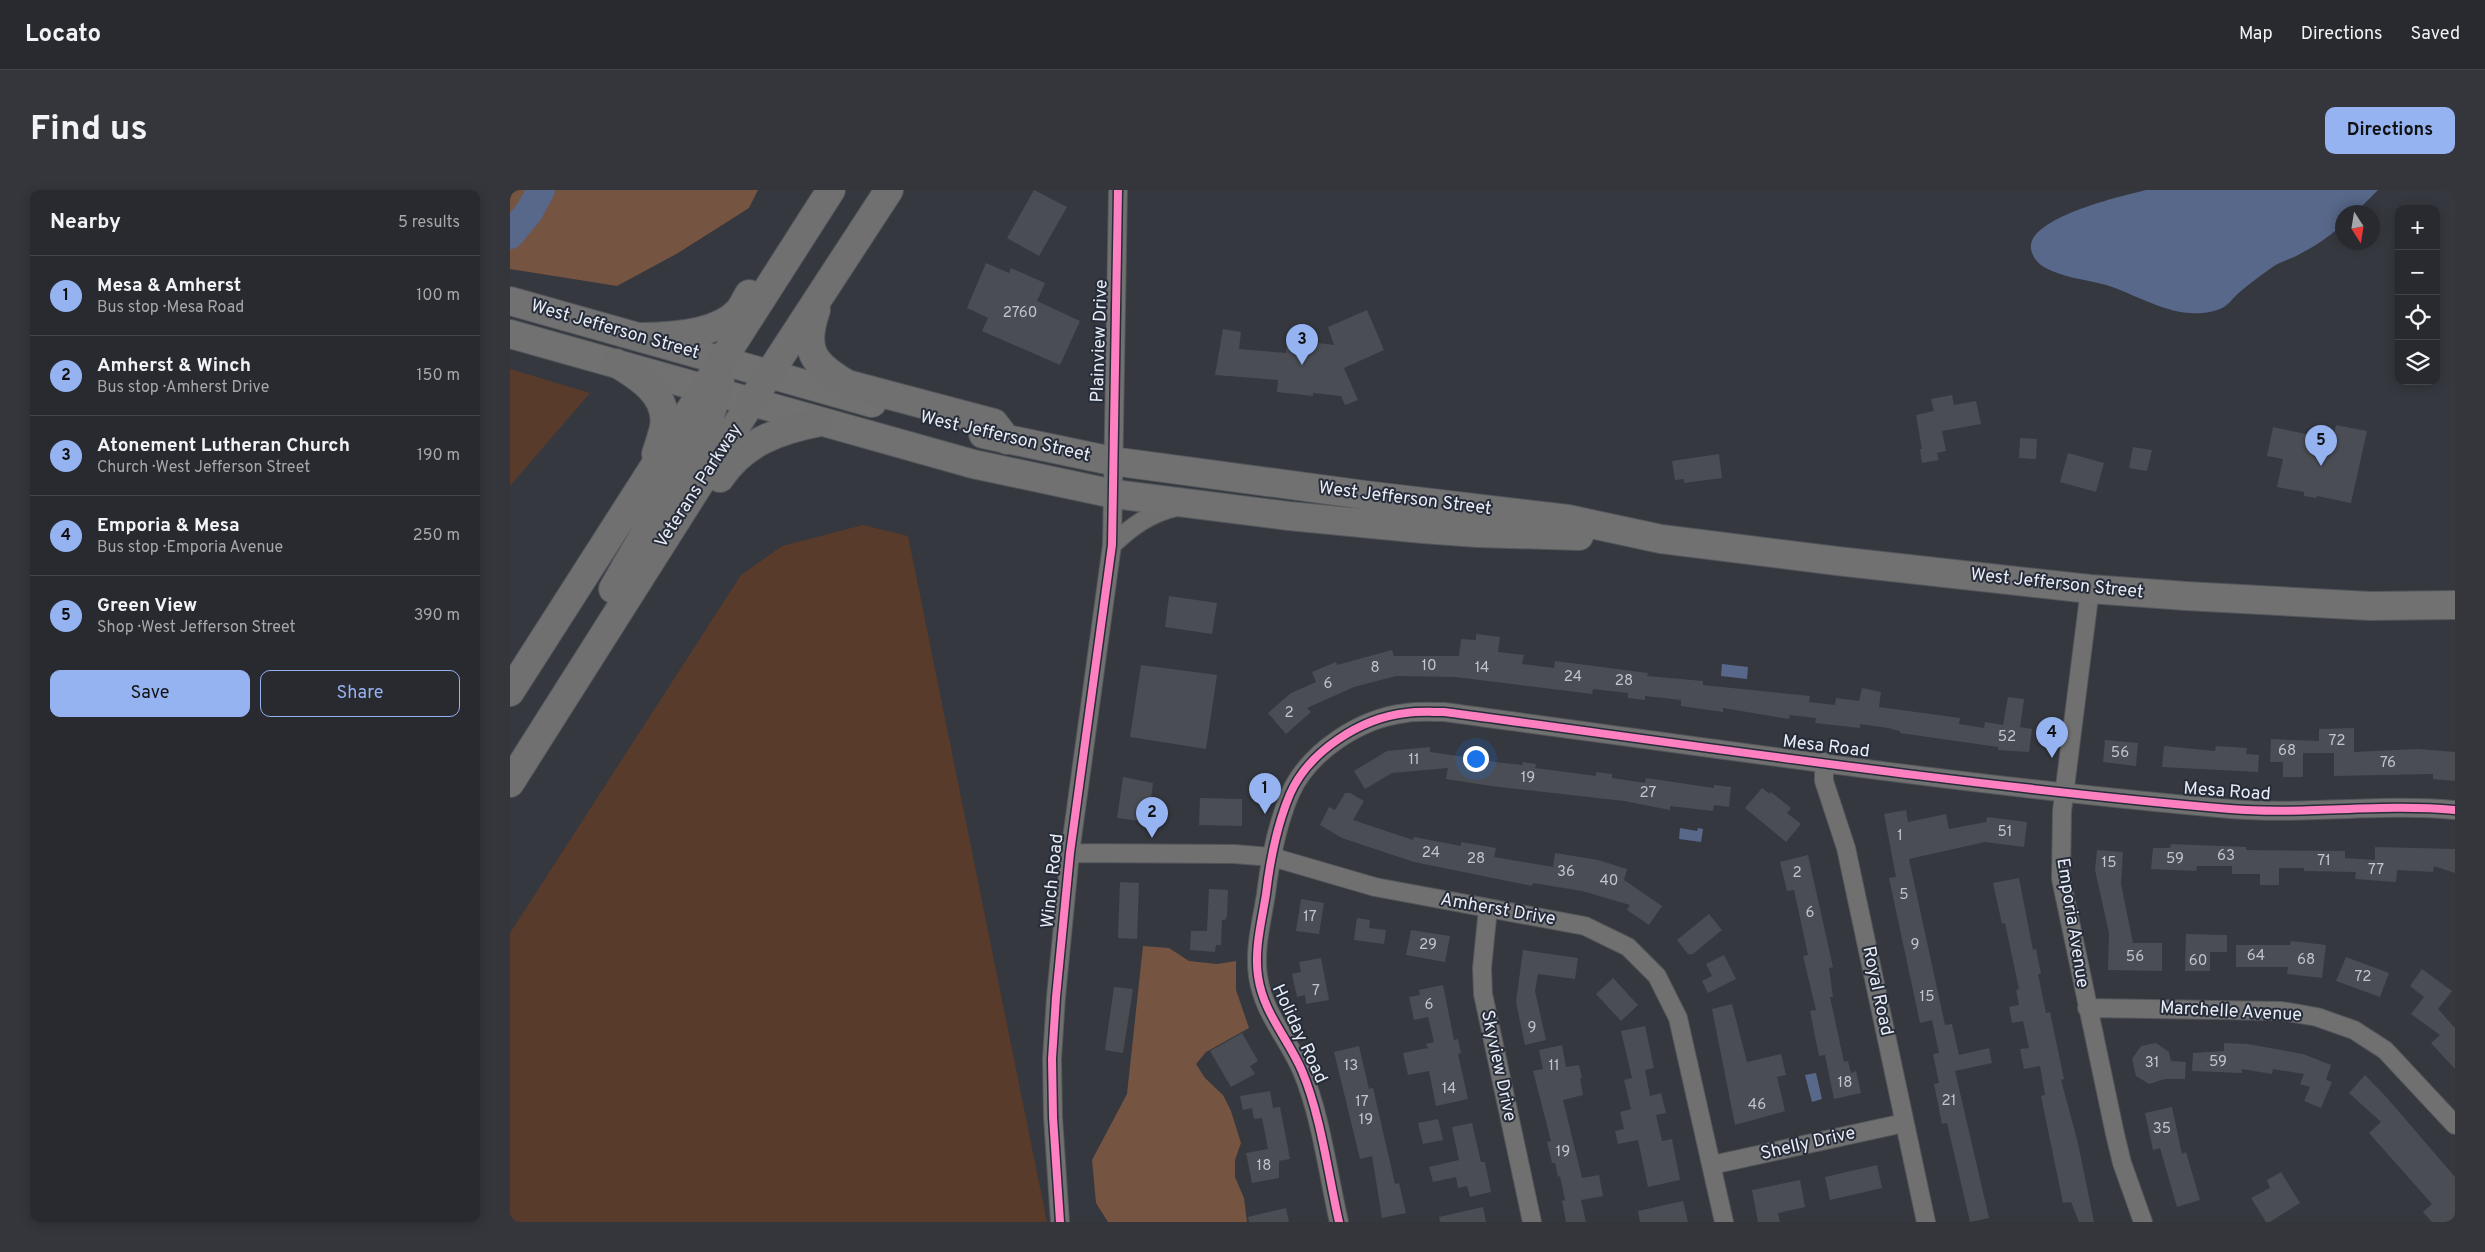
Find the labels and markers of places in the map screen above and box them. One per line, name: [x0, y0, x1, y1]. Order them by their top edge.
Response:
pin: 3: [1286, 324, 1318, 365]
pin: 5: [2305, 425, 2337, 466]
pin: 4: [2036, 717, 2068, 758]
pin: 1: [1249, 773, 1281, 814]
pin: 2: [1136, 797, 1168, 838]

